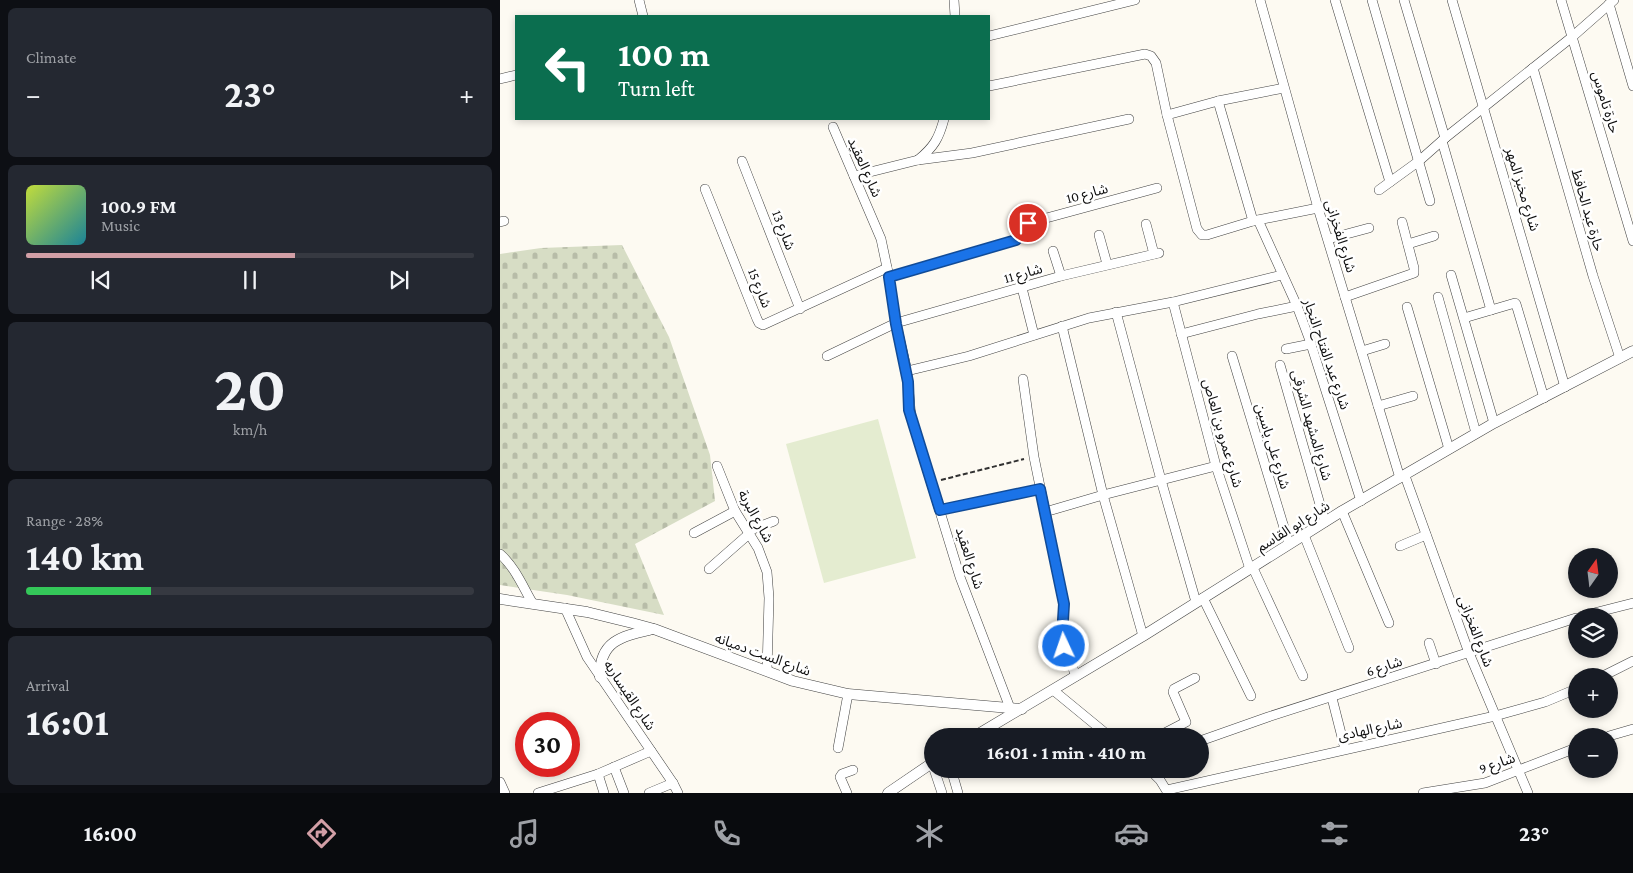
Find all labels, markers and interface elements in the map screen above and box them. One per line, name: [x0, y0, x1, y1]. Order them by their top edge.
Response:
icon: left: [535, 35, 600, 100]
text: 100 m: [618, 35, 710, 74]
text: Climate: [26, 49, 76, 66]
street label: حارة تاموس: [1588, 69, 1623, 135]
text: 23°: [224, 73, 276, 115]
text: Turn left: [618, 76, 695, 101]
text: −: [26, 79, 41, 110]
text: +: [459, 79, 474, 110]
street label: شارع العقيد: [842, 135, 885, 201]
street label: شارع مخبز المهر: [1499, 144, 1543, 234]
street label: حارة عبد الحافظ: [1568, 167, 1607, 253]
street label: شارع 10: [1064, 180, 1110, 209]
text: 100.9 FM: [101, 196, 176, 217]
street label: شارع الفخرانى: [1319, 198, 1360, 275]
pin: [1007, 202, 1049, 244]
street label: شارع 13: [766, 208, 799, 253]
icon: arrive: [1014, 209, 1042, 237]
text: Music: [101, 217, 140, 234]
street label: شارع 11: [1002, 260, 1045, 289]
icon: previous: [87, 266, 115, 294]
icon: pause: [236, 266, 264, 294]
icon: next: [385, 266, 413, 294]
street label: شارع 15: [742, 266, 775, 311]
street label: شارع عبد الفتاح النجار: [1297, 295, 1354, 413]
text: 20: [214, 352, 286, 424]
street label: شارع المشهد الشرقى: [1286, 368, 1335, 483]
street label: شارع عمرو بن العاص: [1197, 377, 1246, 490]
street label: شارع على ياسين: [1250, 401, 1294, 492]
text: km/h: [233, 421, 267, 438]
street label: شارع البربة: [732, 487, 777, 546]
street label: شارع ابو القاسم: [1254, 497, 1334, 557]
text: Range · 28%: [26, 512, 103, 529]
street label: شارع العقيد: [950, 525, 987, 592]
text: 140 km: [26, 536, 144, 578]
north arrow: [1568, 548, 1618, 598]
map controls: [1568, 548, 1618, 778]
street label: شارع الفخرانى: [1452, 593, 1497, 670]
button: layers: [1568, 608, 1618, 658]
position arrow: [1037, 619, 1089, 671]
street label: شارع الست دميانه: [712, 629, 813, 682]
street label: شارع 6: [1364, 653, 1405, 682]
street label: شارع القيساريه: [598, 657, 659, 735]
button: +: [1568, 668, 1618, 718]
text: Arrival: [26, 677, 70, 694]
text: 16:01: [26, 701, 109, 743]
speed limit sign: 30: [515, 712, 580, 777]
street label: شارع الهادى: [1336, 714, 1404, 747]
button: −: [1568, 728, 1618, 778]
text: 16:01 · 1 min · 410 m: [987, 742, 1146, 763]
street label: شارع 9: [1477, 749, 1518, 779]
icon: directions: [304, 816, 339, 851]
icon: music: [507, 816, 542, 851]
icon: phone: [709, 816, 744, 851]
icon: climate: [912, 816, 947, 851]
icon: car: [1114, 816, 1149, 851]
icon: filters: [1317, 816, 1352, 851]
text: 16:00: [84, 821, 137, 846]
text: 23°: [1519, 821, 1549, 846]

